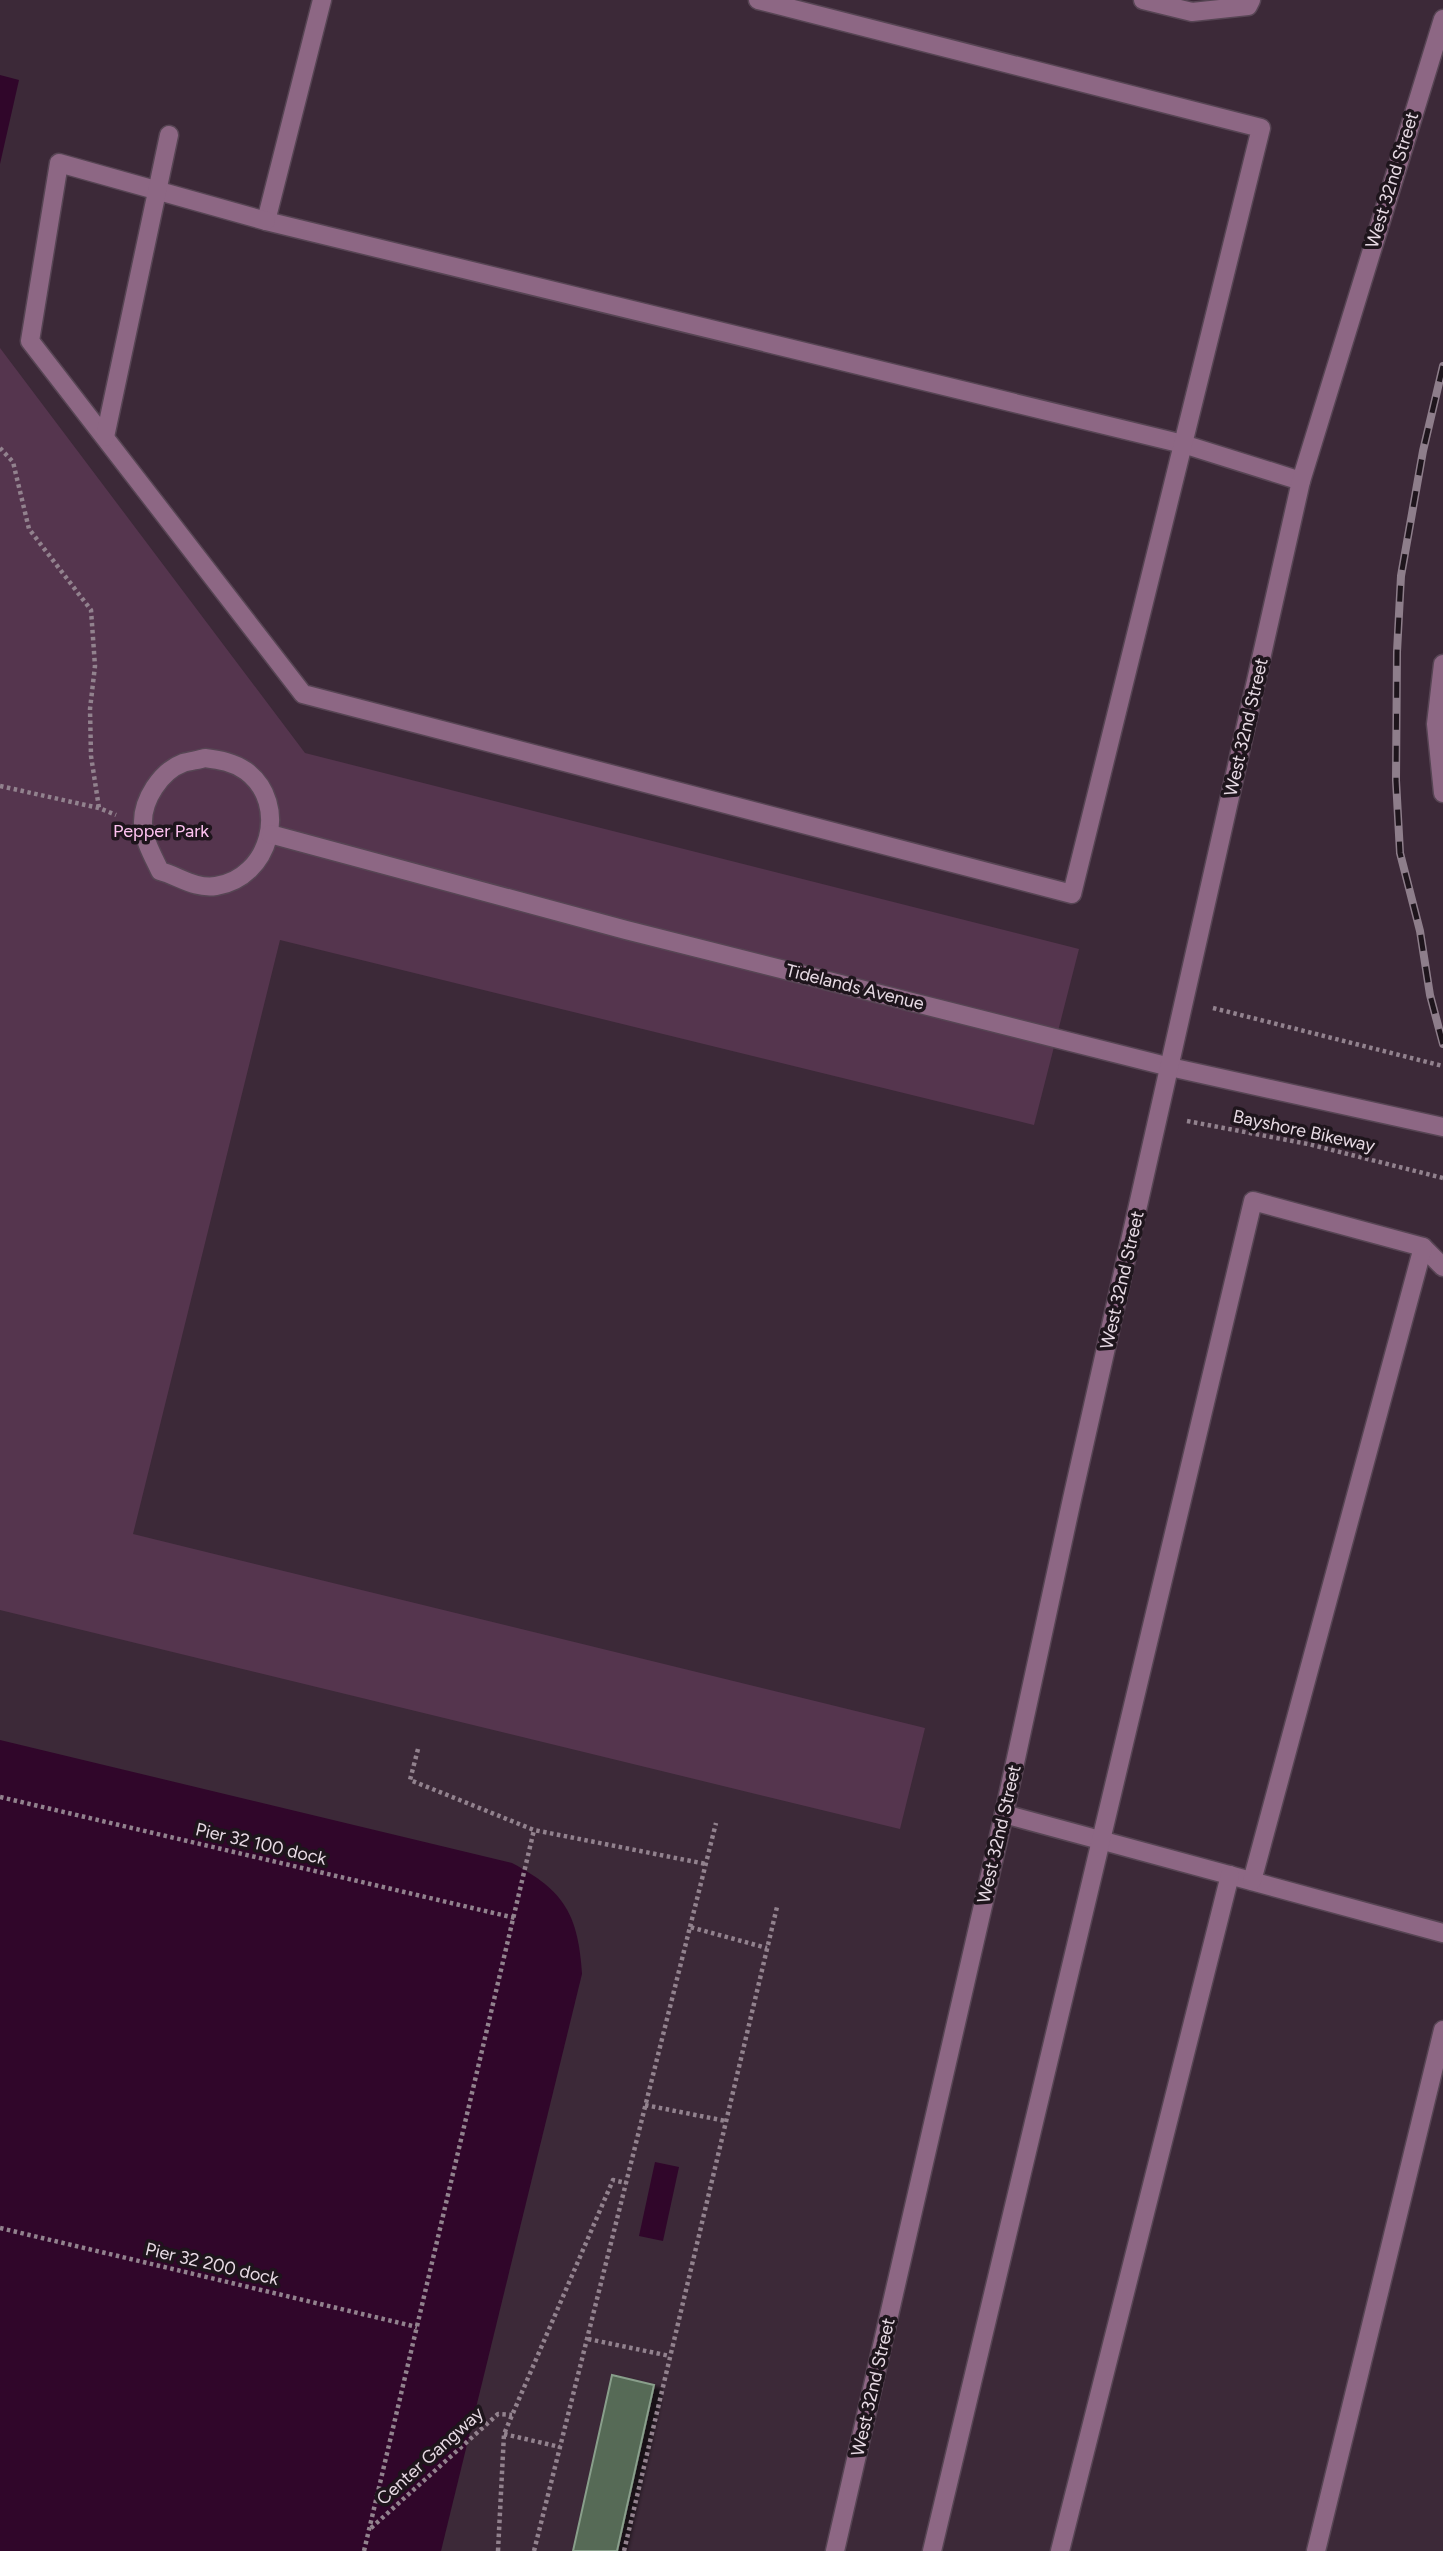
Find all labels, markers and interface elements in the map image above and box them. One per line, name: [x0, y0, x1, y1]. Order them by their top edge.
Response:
street label: West 32nd Street: [1361, 109, 1423, 251]
street label: West 32nd Street: [1219, 655, 1273, 798]
park label: Pepper Park: [113, 820, 209, 842]
street label: Tidelands Avenue: [783, 959, 927, 1015]
street label: Bayshore Bikeway: [1231, 1105, 1377, 1157]
street label: West 32nd Street: [1095, 1208, 1149, 1351]
street label: West 32nd Street: [972, 1762, 1026, 1905]
street label: Pier 32 100 dock: [193, 1818, 329, 1870]
street label: Pier 32 200 dock: [143, 2238, 281, 2290]
street label: West 32nd Street: [846, 2315, 900, 2458]
street label: Center Gangway: [372, 2402, 488, 2510]

